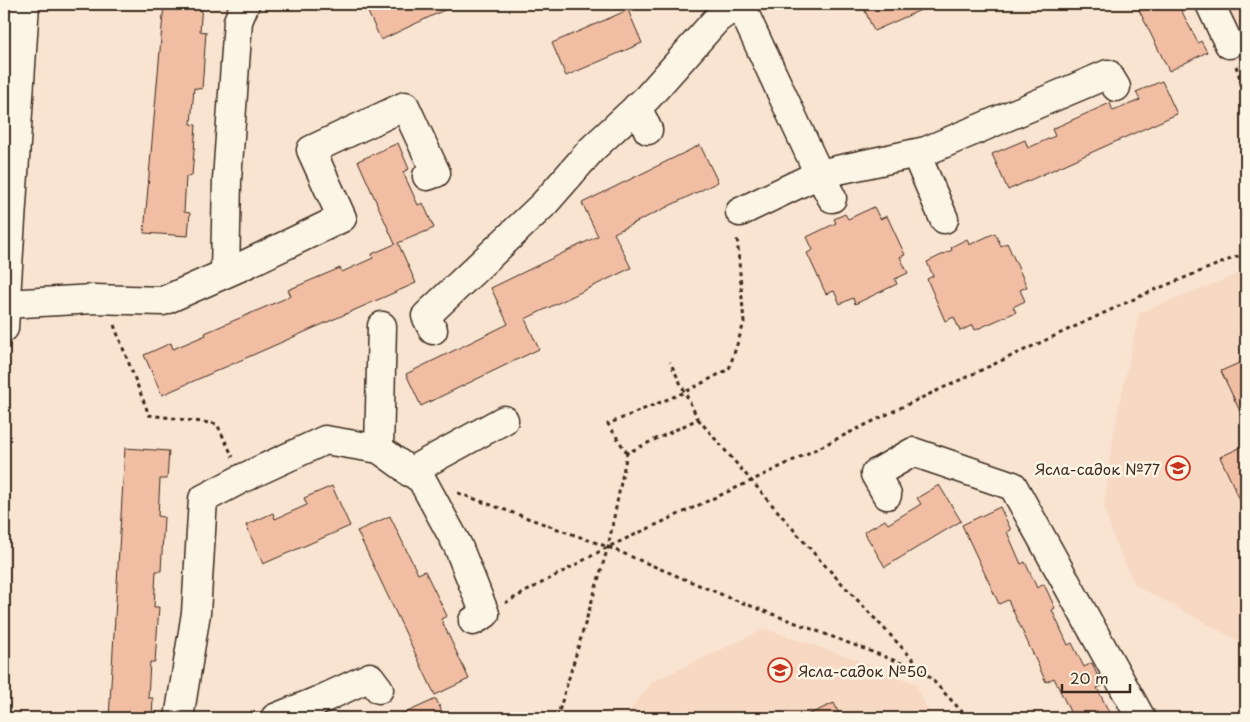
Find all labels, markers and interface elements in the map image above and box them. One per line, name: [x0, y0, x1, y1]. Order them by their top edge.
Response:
school or university icon: Ясла-садок №77: [1165, 455, 1191, 481]
place label: Ясла-садок №77: [1035, 457, 1160, 480]
school or university icon: Ясла-садок №50: [767, 657, 793, 683]
place label: Ясла-садок №50: [798, 659, 927, 682]
scale bar: [1062, 662, 1130, 694]
text: 20 m: [1070, 666, 1109, 689]

